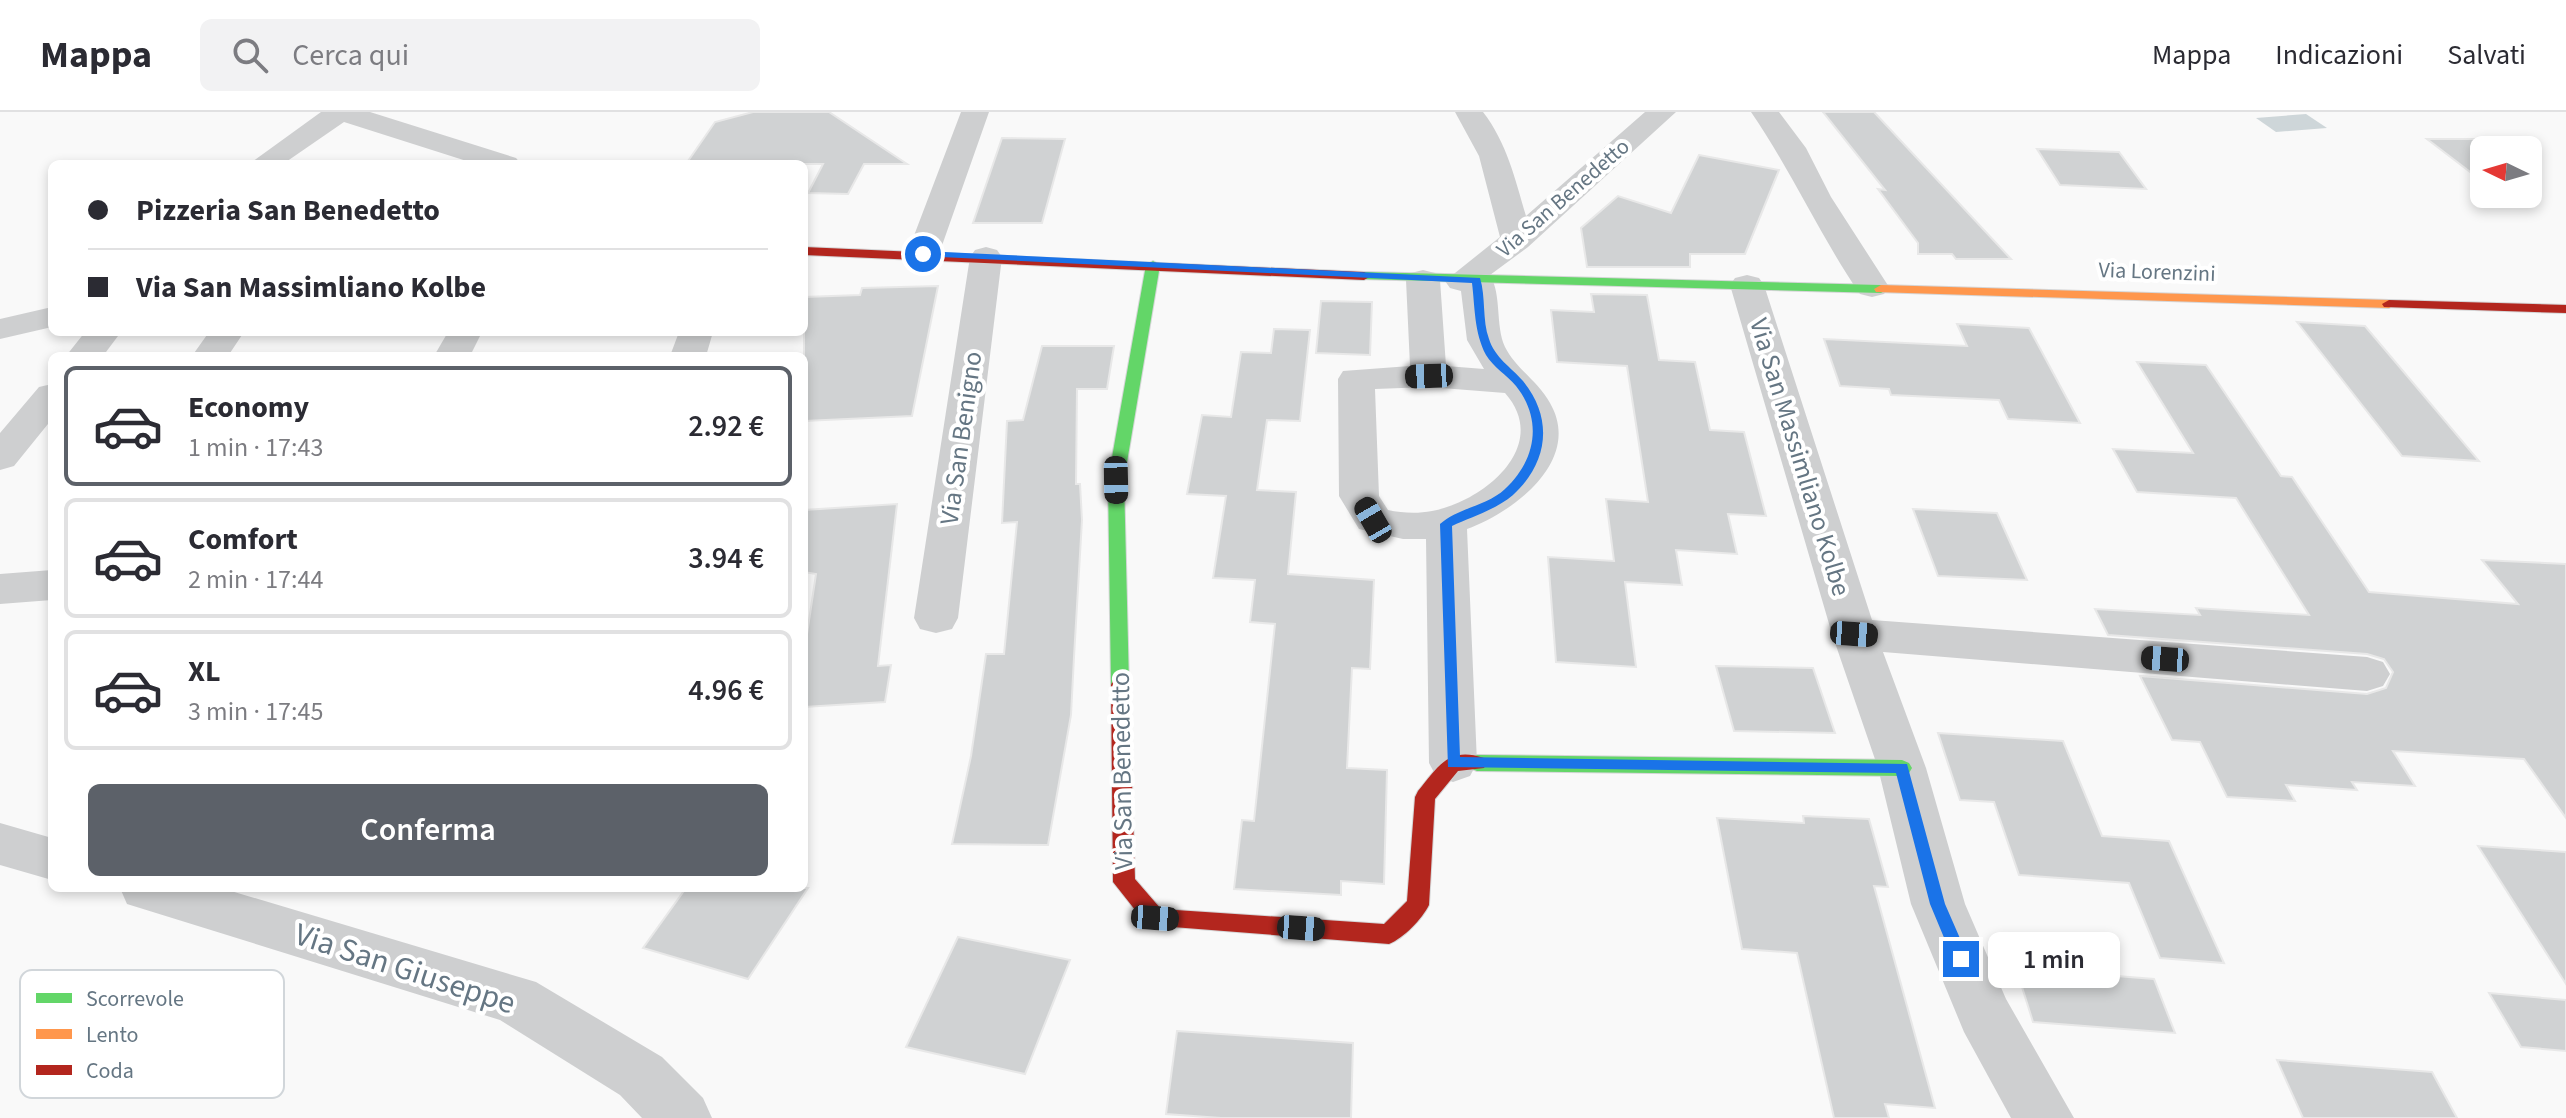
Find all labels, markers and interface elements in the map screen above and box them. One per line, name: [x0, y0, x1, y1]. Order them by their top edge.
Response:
search box: [200, 19, 760, 91]
text: Mappa: [40, 28, 152, 82]
icon: search: [228, 33, 272, 77]
text: Cerca qui: [292, 34, 409, 77]
text: Mappa: [2152, 35, 2231, 75]
text: Indicazioni: [2275, 35, 2403, 75]
text: Salvati: [2447, 35, 2526, 75]
street label: Via San Benedetto: [1489, 131, 1637, 265]
north arrow: [2470, 136, 2542, 208]
map controls: [2470, 136, 2542, 208]
text: Pizzeria San Benedetto: [136, 189, 440, 232]
route start: [905, 236, 941, 272]
street label: Via Lorenzini: [2098, 254, 2216, 290]
text: Via San Massimliano Kolbe: [136, 266, 486, 309]
street label: Via San Massimliano Kolbe: [1740, 314, 1860, 600]
street label: Via San Benigno: [931, 349, 991, 527]
car: [1405, 363, 1453, 389]
text: Economy: [188, 386, 309, 429]
icon: car: [92, 390, 164, 462]
text: 2.92 €: [688, 405, 764, 448]
text: 1 min · 17:43: [188, 429, 323, 466]
car: [1104, 456, 1128, 504]
car: [1351, 493, 1395, 547]
text: Comfort: [188, 518, 298, 561]
icon: car: [92, 522, 164, 594]
text: 3.94 €: [688, 537, 764, 580]
text: 2 min · 17:44: [188, 561, 323, 598]
car: [1829, 620, 1879, 648]
car: [2140, 645, 2190, 673]
text: XL: [188, 650, 221, 693]
icon: car: [92, 654, 164, 726]
text: 4.96 €: [688, 669, 764, 712]
street label: Via San Benedetto: [1102, 672, 1142, 870]
text: 3 min · 17:45: [188, 693, 323, 730]
button: Conferma: [88, 784, 768, 876]
car: [1130, 904, 1180, 932]
street label: Via San Giuseppe: [289, 912, 521, 1026]
car: [1276, 914, 1326, 942]
callout: 1 min: [1989, 931, 2121, 987]
route end: [1943, 941, 1979, 977]
text: 1 min: [2023, 941, 2085, 978]
legend: [20, 970, 284, 1098]
text: Scorrevole: [86, 983, 184, 1015]
text: Lento: [86, 1019, 138, 1051]
text: Coda: [86, 1055, 134, 1087]

